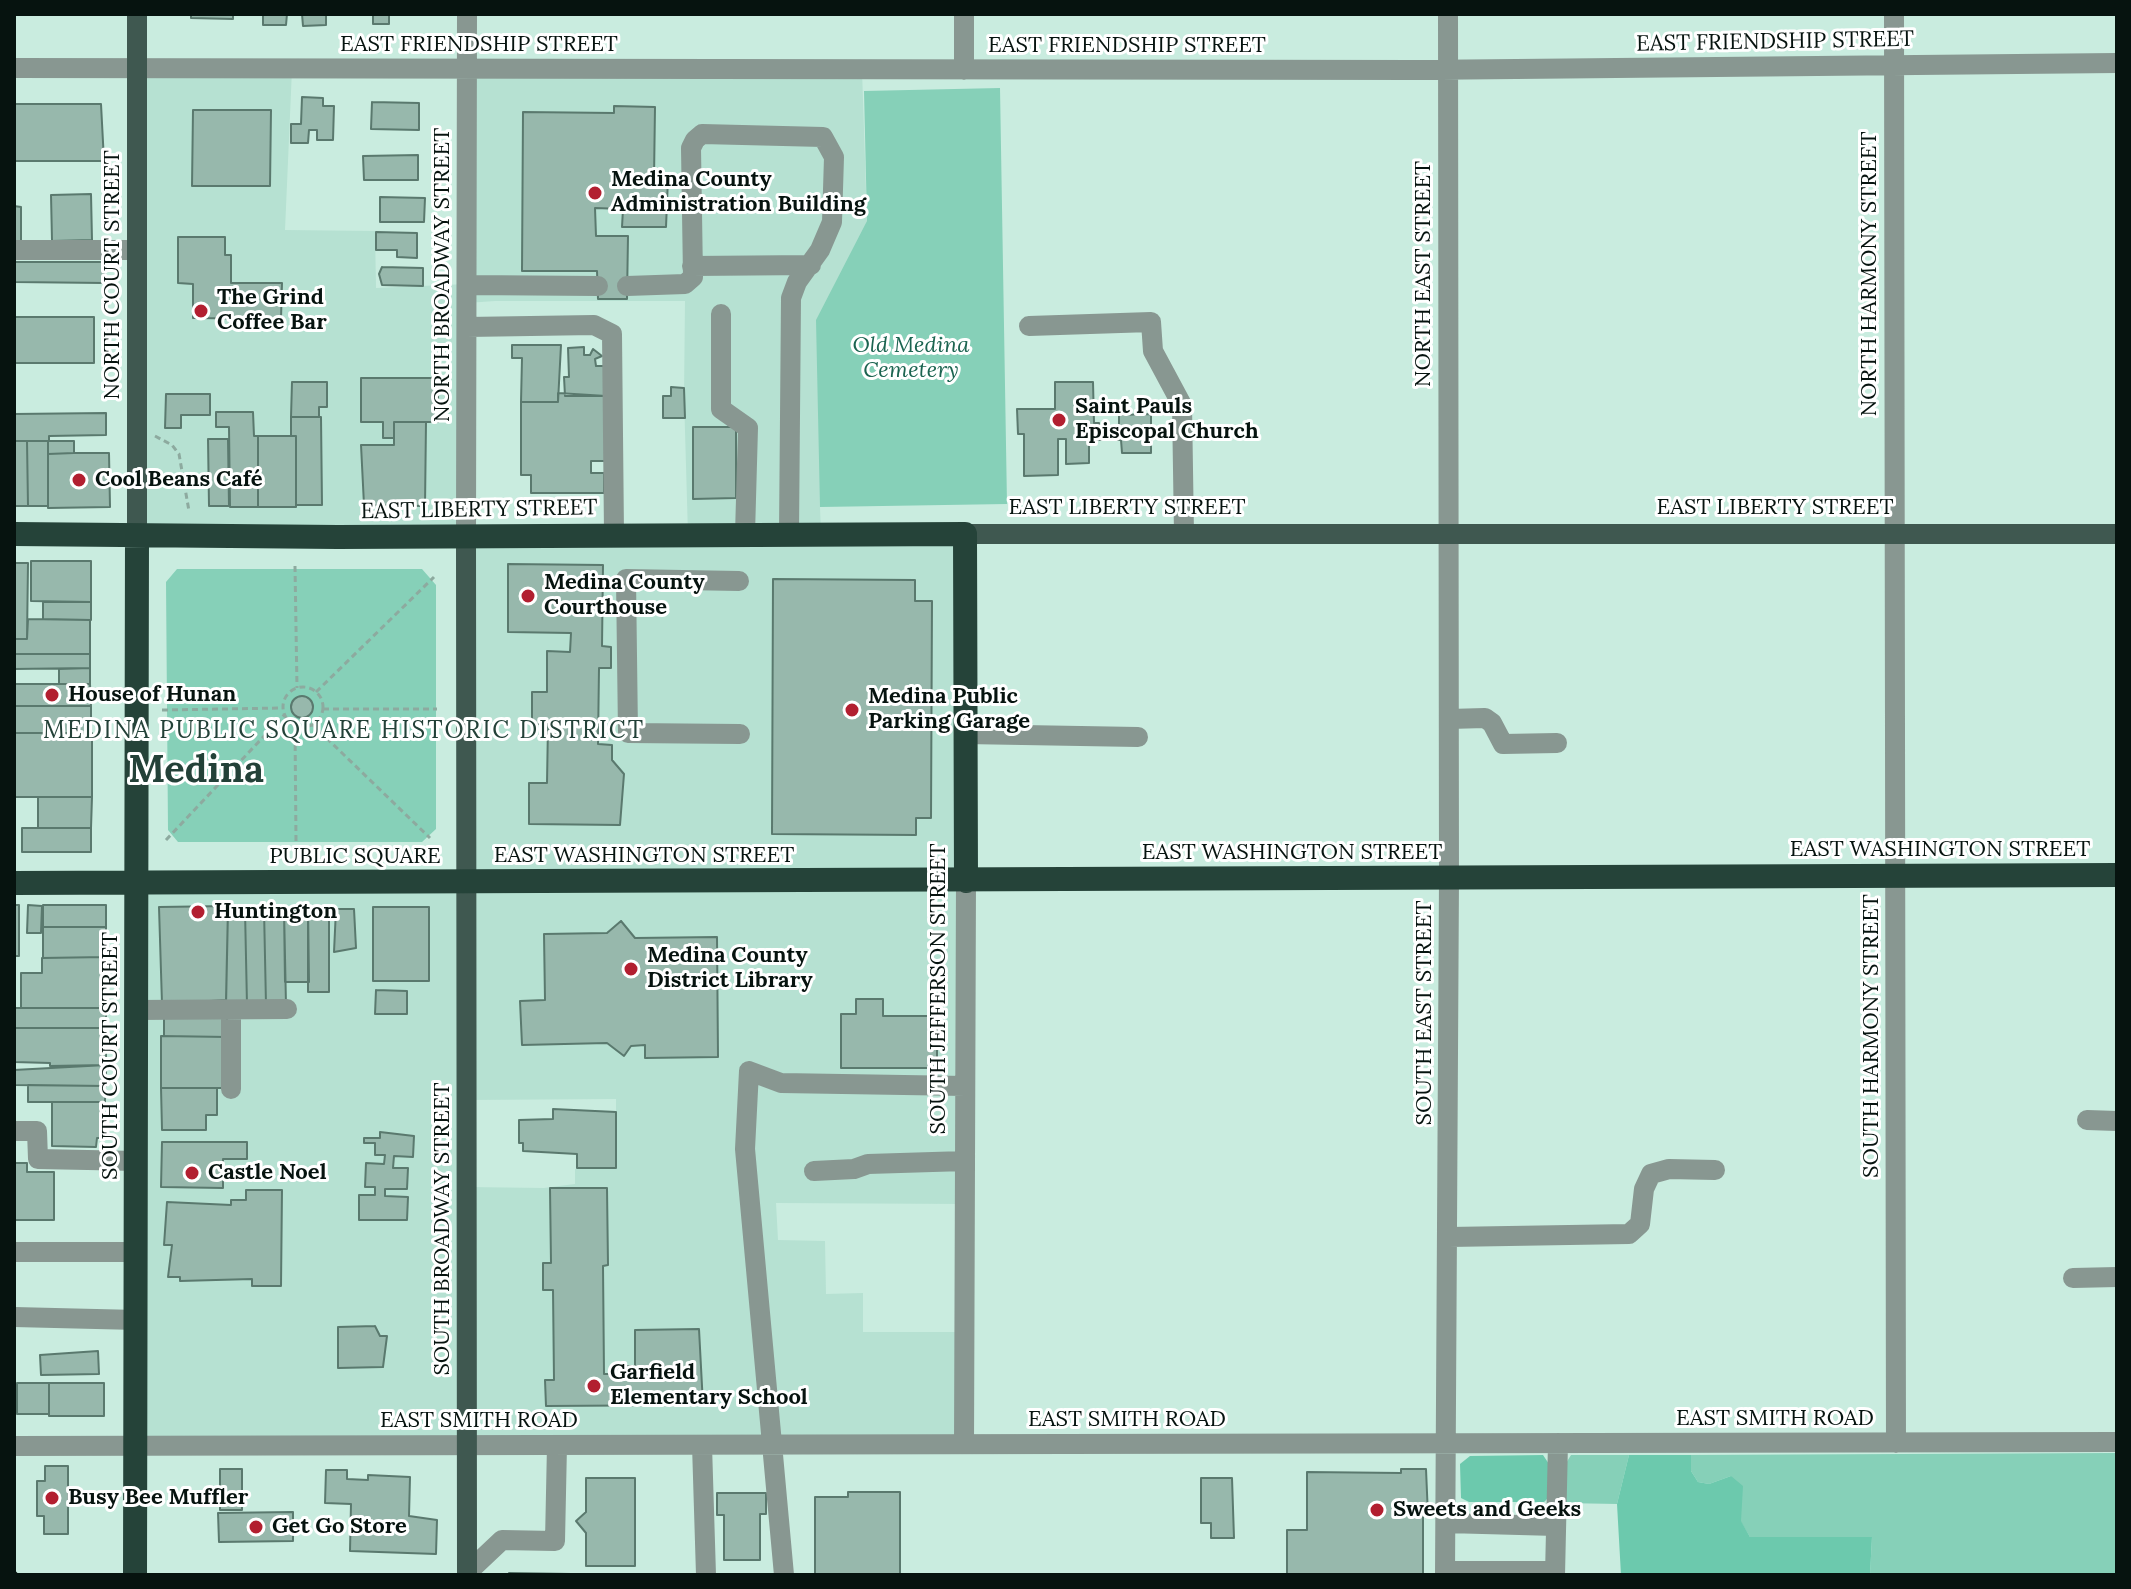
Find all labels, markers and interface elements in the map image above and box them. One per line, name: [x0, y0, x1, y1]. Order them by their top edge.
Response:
street label: EAST FRIENDSHIP STREET: [1636, 26, 1914, 58]
street label: EAST FRIENDSHIP STREET: [340, 32, 618, 58]
street label: EAST FRIENDSHIP STREET: [988, 33, 1266, 59]
street label: NORTH BROADWAY STREET: [430, 128, 456, 422]
street label: NORTH HARMONY STREET: [1857, 131, 1883, 417]
street label: NORTH COURT STREET: [100, 150, 126, 400]
street label: NORTH EAST STREET: [1411, 161, 1437, 387]
place label: Medina County Administration Building: [611, 167, 866, 218]
marker: Medina County Administration Building: [586, 184, 604, 202]
place label: The Grind Coffee Bar: [217, 285, 327, 336]
marker: The Grind Coffee Bar: [192, 302, 210, 320]
park label: Old Medina Cemetery: [853, 333, 969, 384]
place label: Saint Pauls Episcopal Church: [1075, 394, 1259, 446]
marker: Saint Pauls Episcopal Church: [1050, 411, 1068, 429]
place label: Cool Beans Café: [95, 467, 262, 493]
marker: Cool Beans Café: [70, 471, 88, 489]
street label: EAST LIBERTY STREET: [360, 495, 598, 525]
street label: EAST LIBERTY STREET: [1009, 495, 1245, 521]
street label: EAST LIBERTY STREET: [1657, 495, 1893, 521]
place label: Medina County Courthouse: [544, 570, 705, 622]
marker: Medina County Courthouse: [519, 587, 537, 605]
place label: House of Hunan: [68, 682, 236, 708]
place label: Medina Public Parking Garage: [868, 684, 1030, 736]
marker: House of Hunan: [43, 686, 61, 704]
marker: Medina Public Parking Garage: [843, 701, 861, 719]
district label: MEDINA PUBLIC SQUARE HISTORIC DISTRICT: [43, 717, 645, 745]
district label: Medina: [128, 748, 264, 794]
street label: EAST WASHINGTON STREET: [1790, 837, 2090, 863]
street label: EAST WASHINGTON STREET: [1142, 840, 1442, 866]
street label: EAST WASHINGTON STREET: [494, 843, 794, 869]
street label: SOUTH JEFFERSON STREET: [926, 843, 952, 1135]
street label: PUBLIC SQUARE: [269, 844, 441, 870]
street label: SOUTH HARMONY STREET: [1859, 894, 1885, 1178]
place label: Huntington: [214, 899, 337, 925]
street label: SOUTH EAST STREET: [1412, 900, 1438, 1126]
marker: Huntington: [189, 903, 207, 921]
street label: SOUTH COURT STREET: [98, 932, 124, 1180]
place label: Medina County District Library: [647, 943, 813, 994]
marker: Medina County District Library: [622, 960, 640, 978]
street label: SOUTH BROADWAY STREET: [430, 1082, 456, 1376]
place label: Castle Noel: [208, 1160, 326, 1186]
marker: Castle Noel: [183, 1164, 201, 1182]
place label: Garfield Elementary School: [610, 1360, 808, 1412]
marker: Garfield Elementary School: [585, 1377, 603, 1395]
street label: EAST SMITH ROAD: [1676, 1406, 1874, 1432]
street label: EAST SMITH ROAD: [1028, 1407, 1226, 1433]
street label: EAST SMITH ROAD: [380, 1408, 578, 1434]
place label: Busy Bee Muffler: [68, 1485, 248, 1511]
marker: Busy Bee Muffler: [43, 1489, 61, 1507]
place label: Sweets and Geeks: [1393, 1497, 1581, 1523]
marker: Sweets and Geeks: [1368, 1501, 1386, 1519]
place label: Get Go Store: [272, 1514, 407, 1540]
marker: Get Go Store: [247, 1518, 265, 1536]

